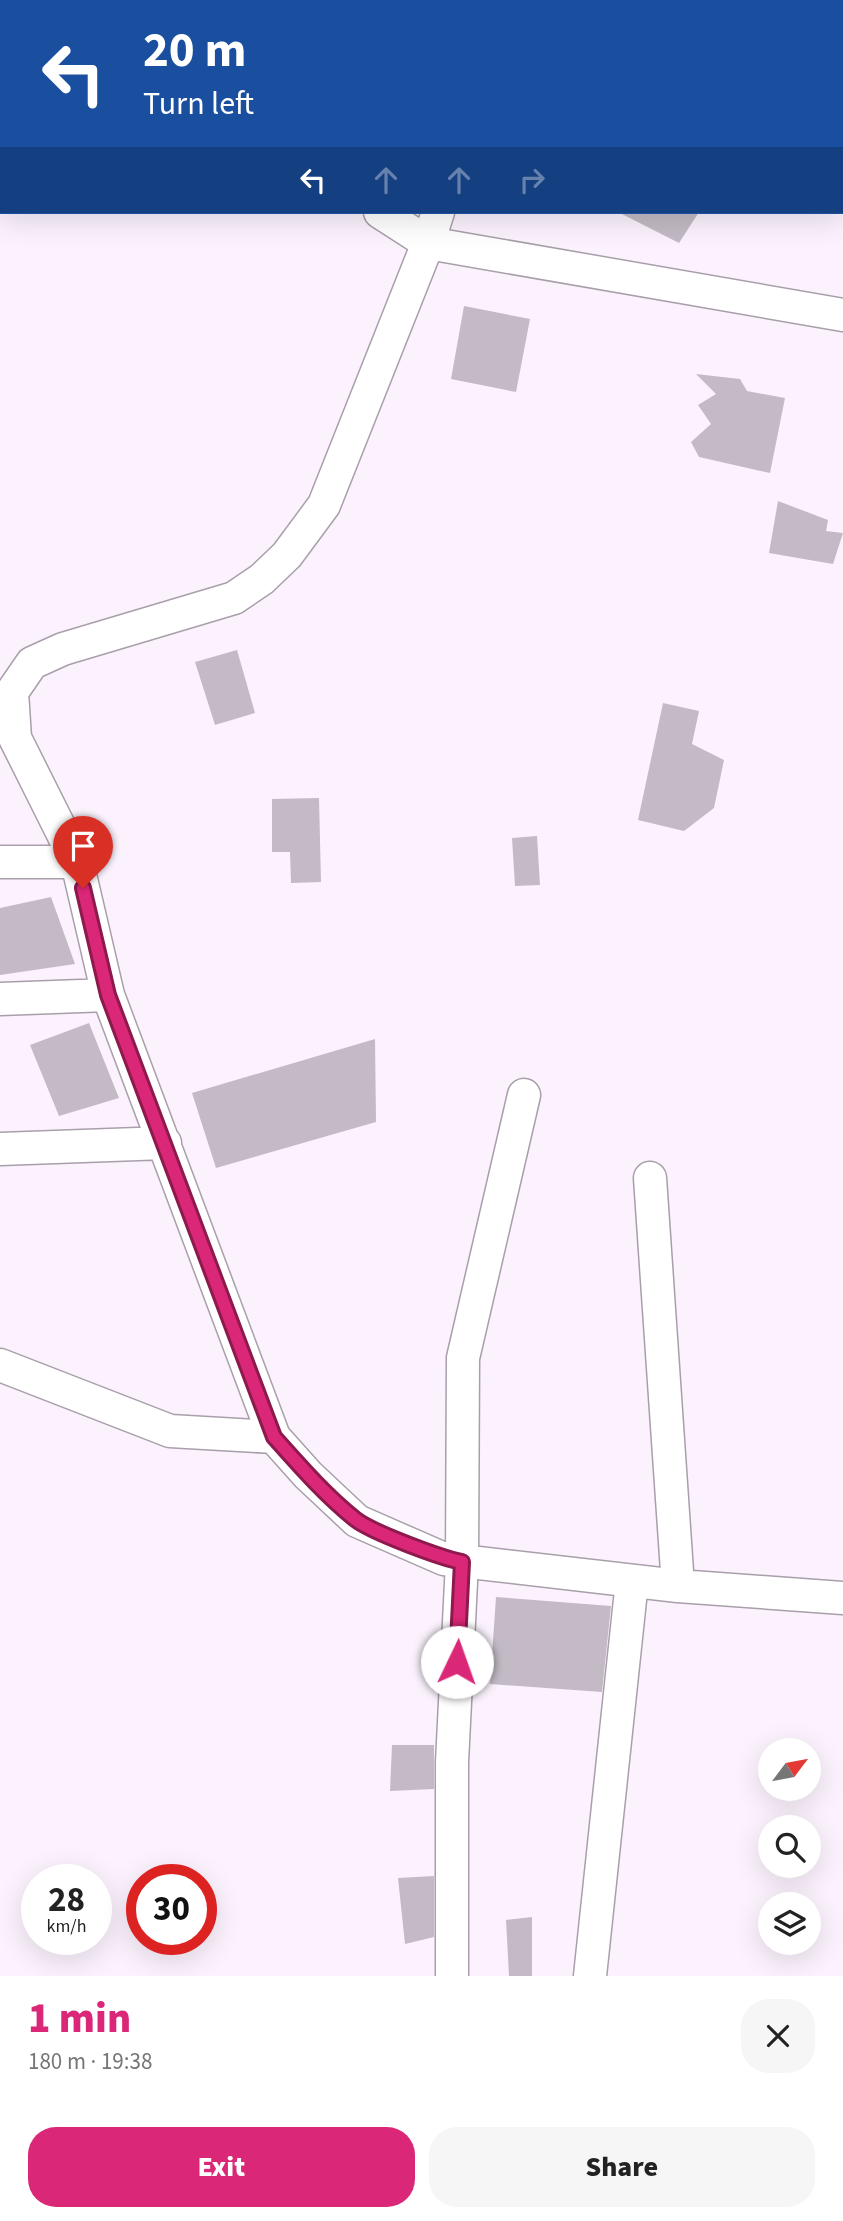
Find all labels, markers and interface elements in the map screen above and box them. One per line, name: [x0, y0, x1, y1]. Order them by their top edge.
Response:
text: 20 m: [143, 16, 247, 86]
icon: left: [28, 28, 119, 119]
text: Turn left: [143, 81, 254, 127]
icon: left: [294, 161, 332, 199]
icon: ahead: [367, 161, 405, 199]
icon: ahead: [440, 161, 478, 199]
icon: right: [513, 161, 551, 199]
pin: [53, 816, 113, 888]
icon: arrive: [64, 827, 102, 865]
position arrow: [420, 1625, 494, 1699]
north arrow: [758, 1738, 821, 1801]
map controls: [758, 1738, 821, 1955]
button: search: [758, 1815, 821, 1878]
speed limit sign: 30: [126, 1864, 217, 1955]
text: 28: [48, 1875, 85, 1925]
button: layers: [758, 1892, 821, 1955]
text: km/h: [47, 1914, 86, 1939]
text: 1 min: [28, 1989, 131, 2049]
button: close: [741, 1999, 815, 2073]
text: 180 m · 19:38: [28, 2045, 152, 2078]
button: Exit: [28, 2127, 415, 2207]
button: Share: [429, 2127, 815, 2207]

